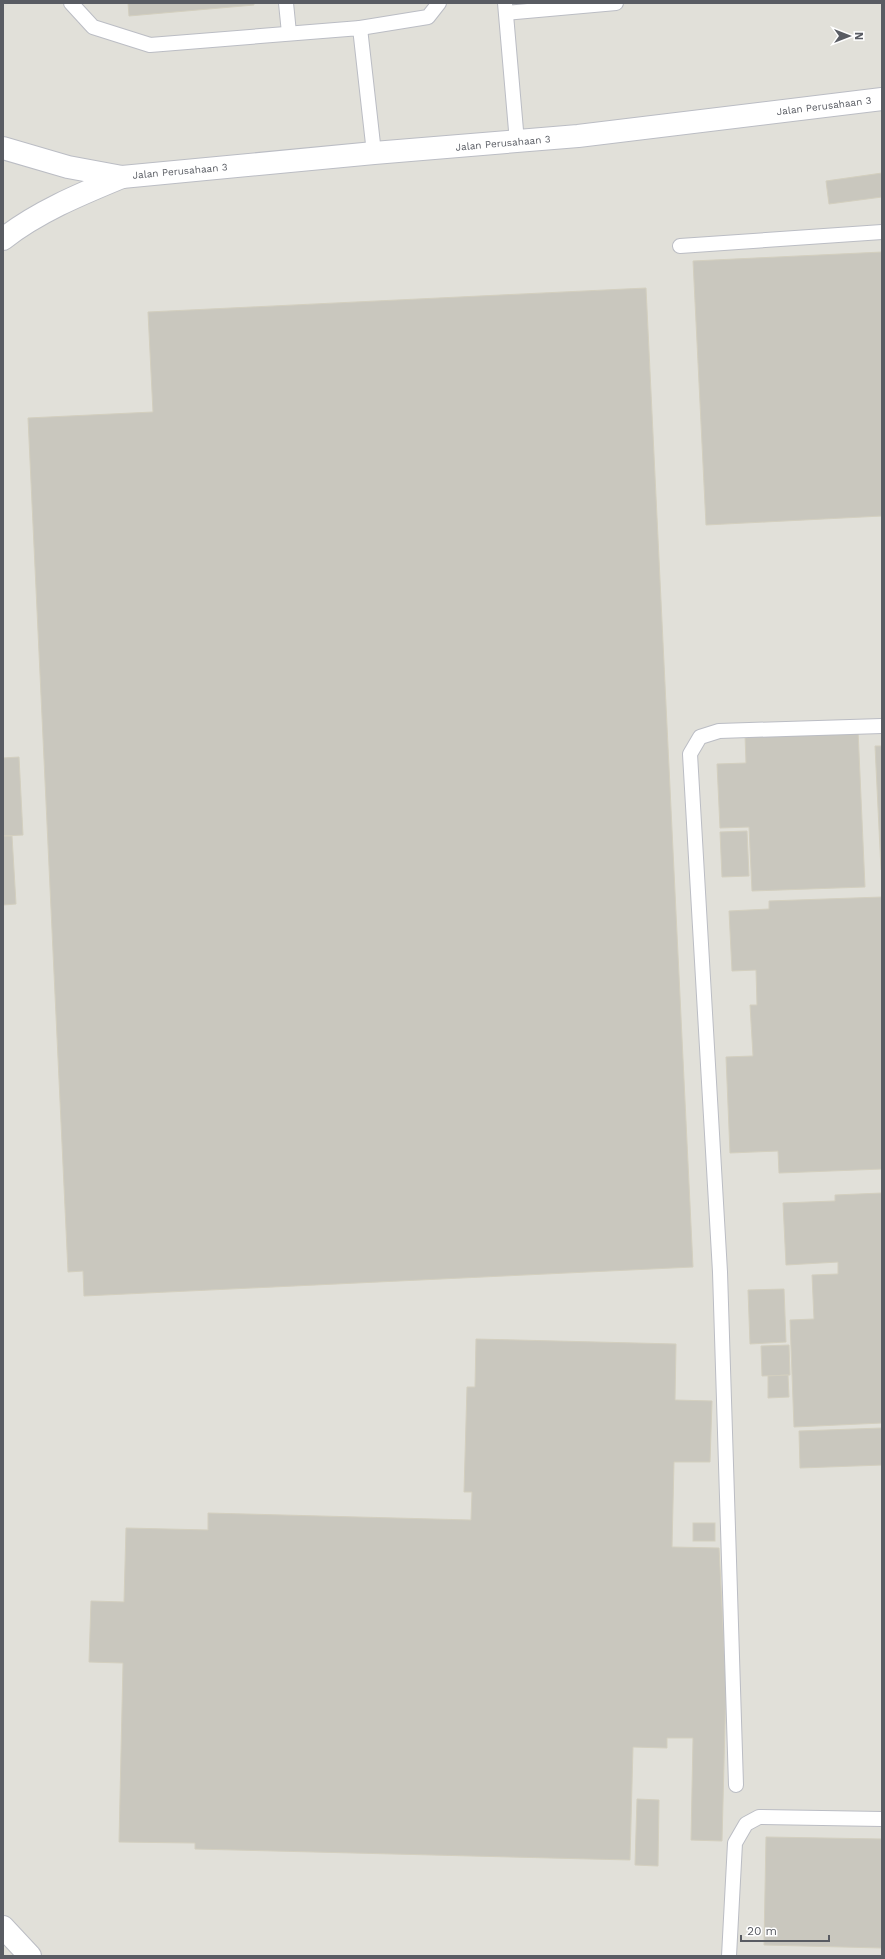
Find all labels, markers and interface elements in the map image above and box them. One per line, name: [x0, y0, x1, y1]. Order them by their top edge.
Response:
north arrow: [829, 16, 869, 56]
text: N: [852, 32, 865, 40]
street label: Jalan Perusahaan 3: [776, 95, 872, 117]
street label: Jalan Perusahaan 3: [455, 133, 551, 153]
street label: Jalan Perusahaan 3: [132, 161, 228, 181]
scale bar: [741, 1917, 829, 1943]
text: 20 m: [747, 1924, 777, 1938]

